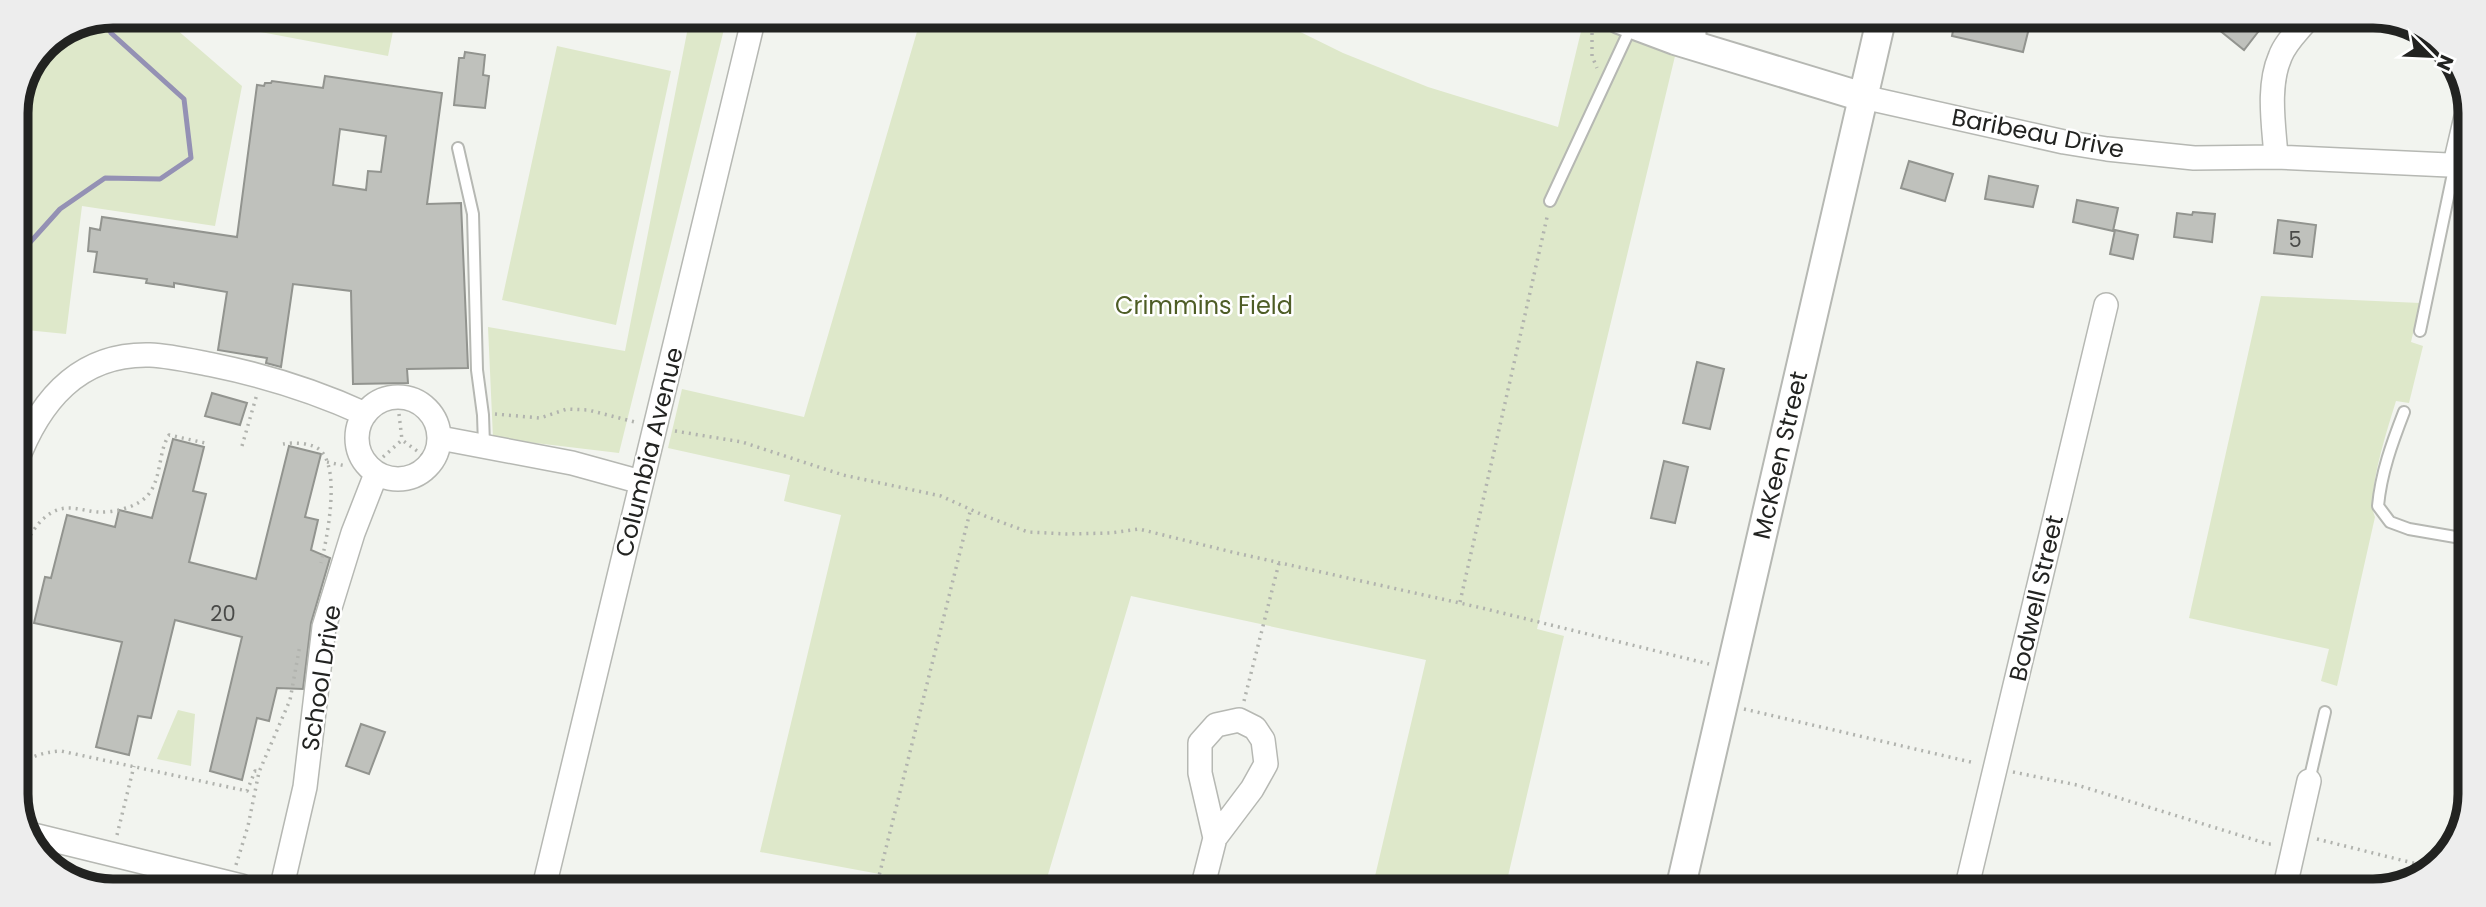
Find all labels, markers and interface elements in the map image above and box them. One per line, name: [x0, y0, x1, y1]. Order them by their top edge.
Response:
north arrow: [2395, 21, 2465, 91]
text: N: [2430, 51, 2460, 75]
street label: Baribeau Drive: [1949, 100, 2127, 166]
house number: 5: [2288, 225, 2302, 254]
park label: Crimmins Field: [1115, 289, 1293, 322]
street label: Columbia Avenue: [607, 344, 691, 560]
street label: McKeen Street: [1745, 368, 1815, 542]
street label: Bodwell Street: [2001, 512, 2071, 684]
house number: 20: [210, 599, 236, 628]
street label: School Drive: [293, 603, 349, 753]

